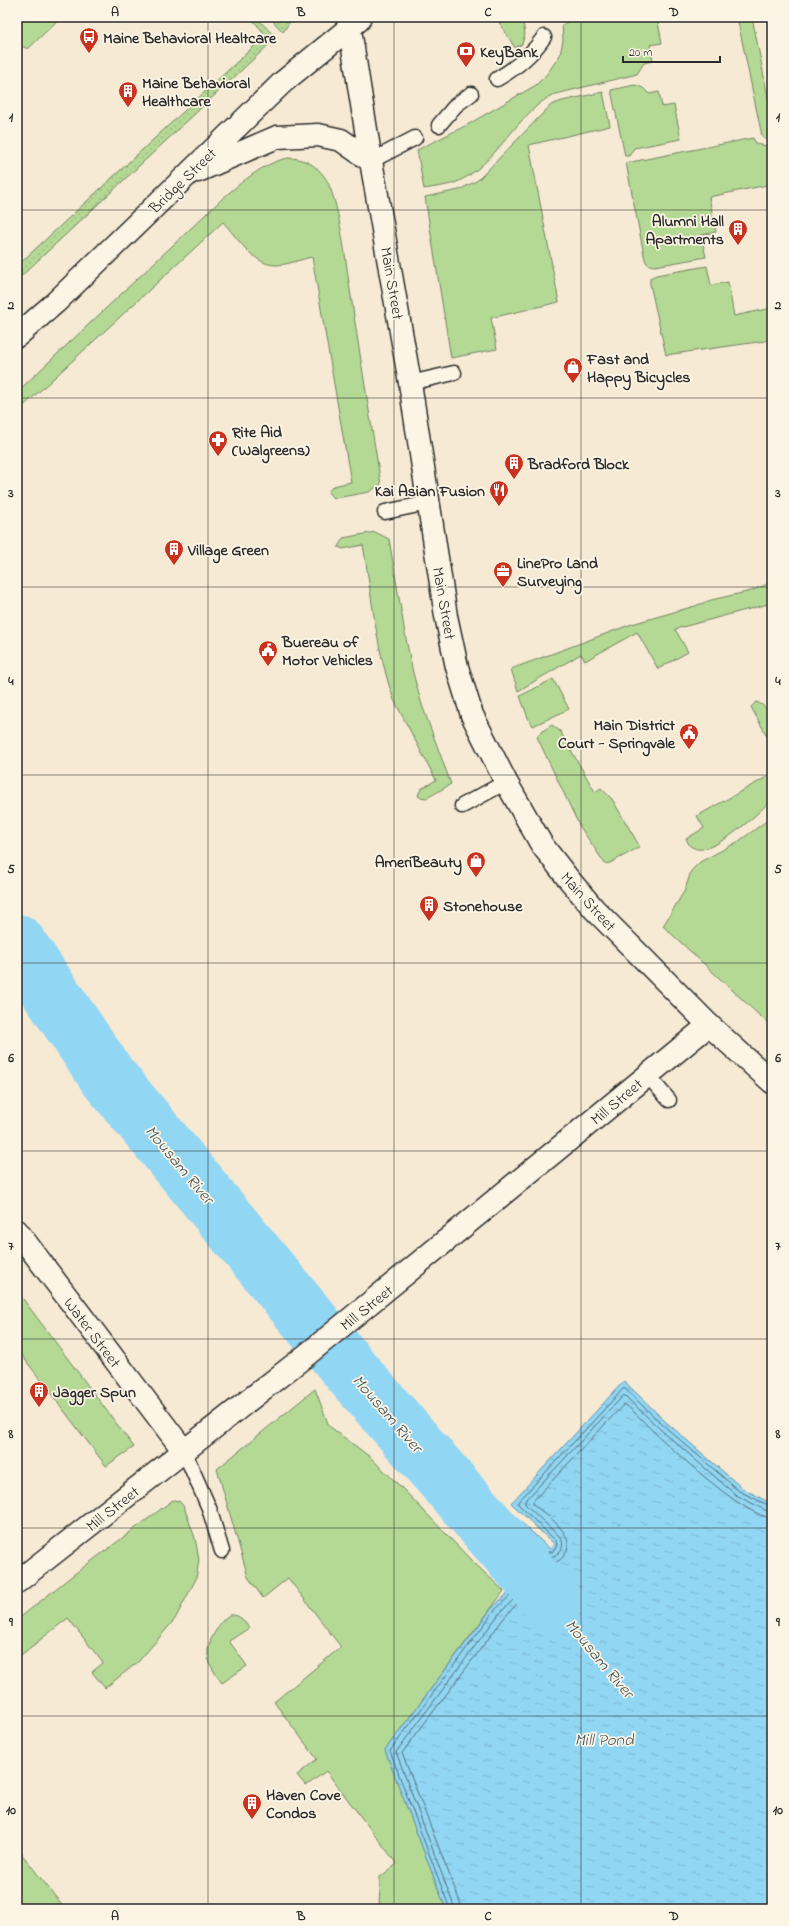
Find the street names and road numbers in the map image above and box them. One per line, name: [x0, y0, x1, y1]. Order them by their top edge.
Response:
street label: Bridge Street: [143, 142, 223, 221]
street label: Main Street: [373, 245, 409, 322]
street label: Main Street: [425, 565, 461, 642]
street label: Main Street: [554, 867, 621, 938]
street label: Mill Street: [586, 1073, 649, 1132]
street label: Mill Street: [335, 1279, 399, 1337]
street label: Water Street: [57, 1293, 126, 1374]
street label: Mill Street: [81, 1481, 146, 1538]

